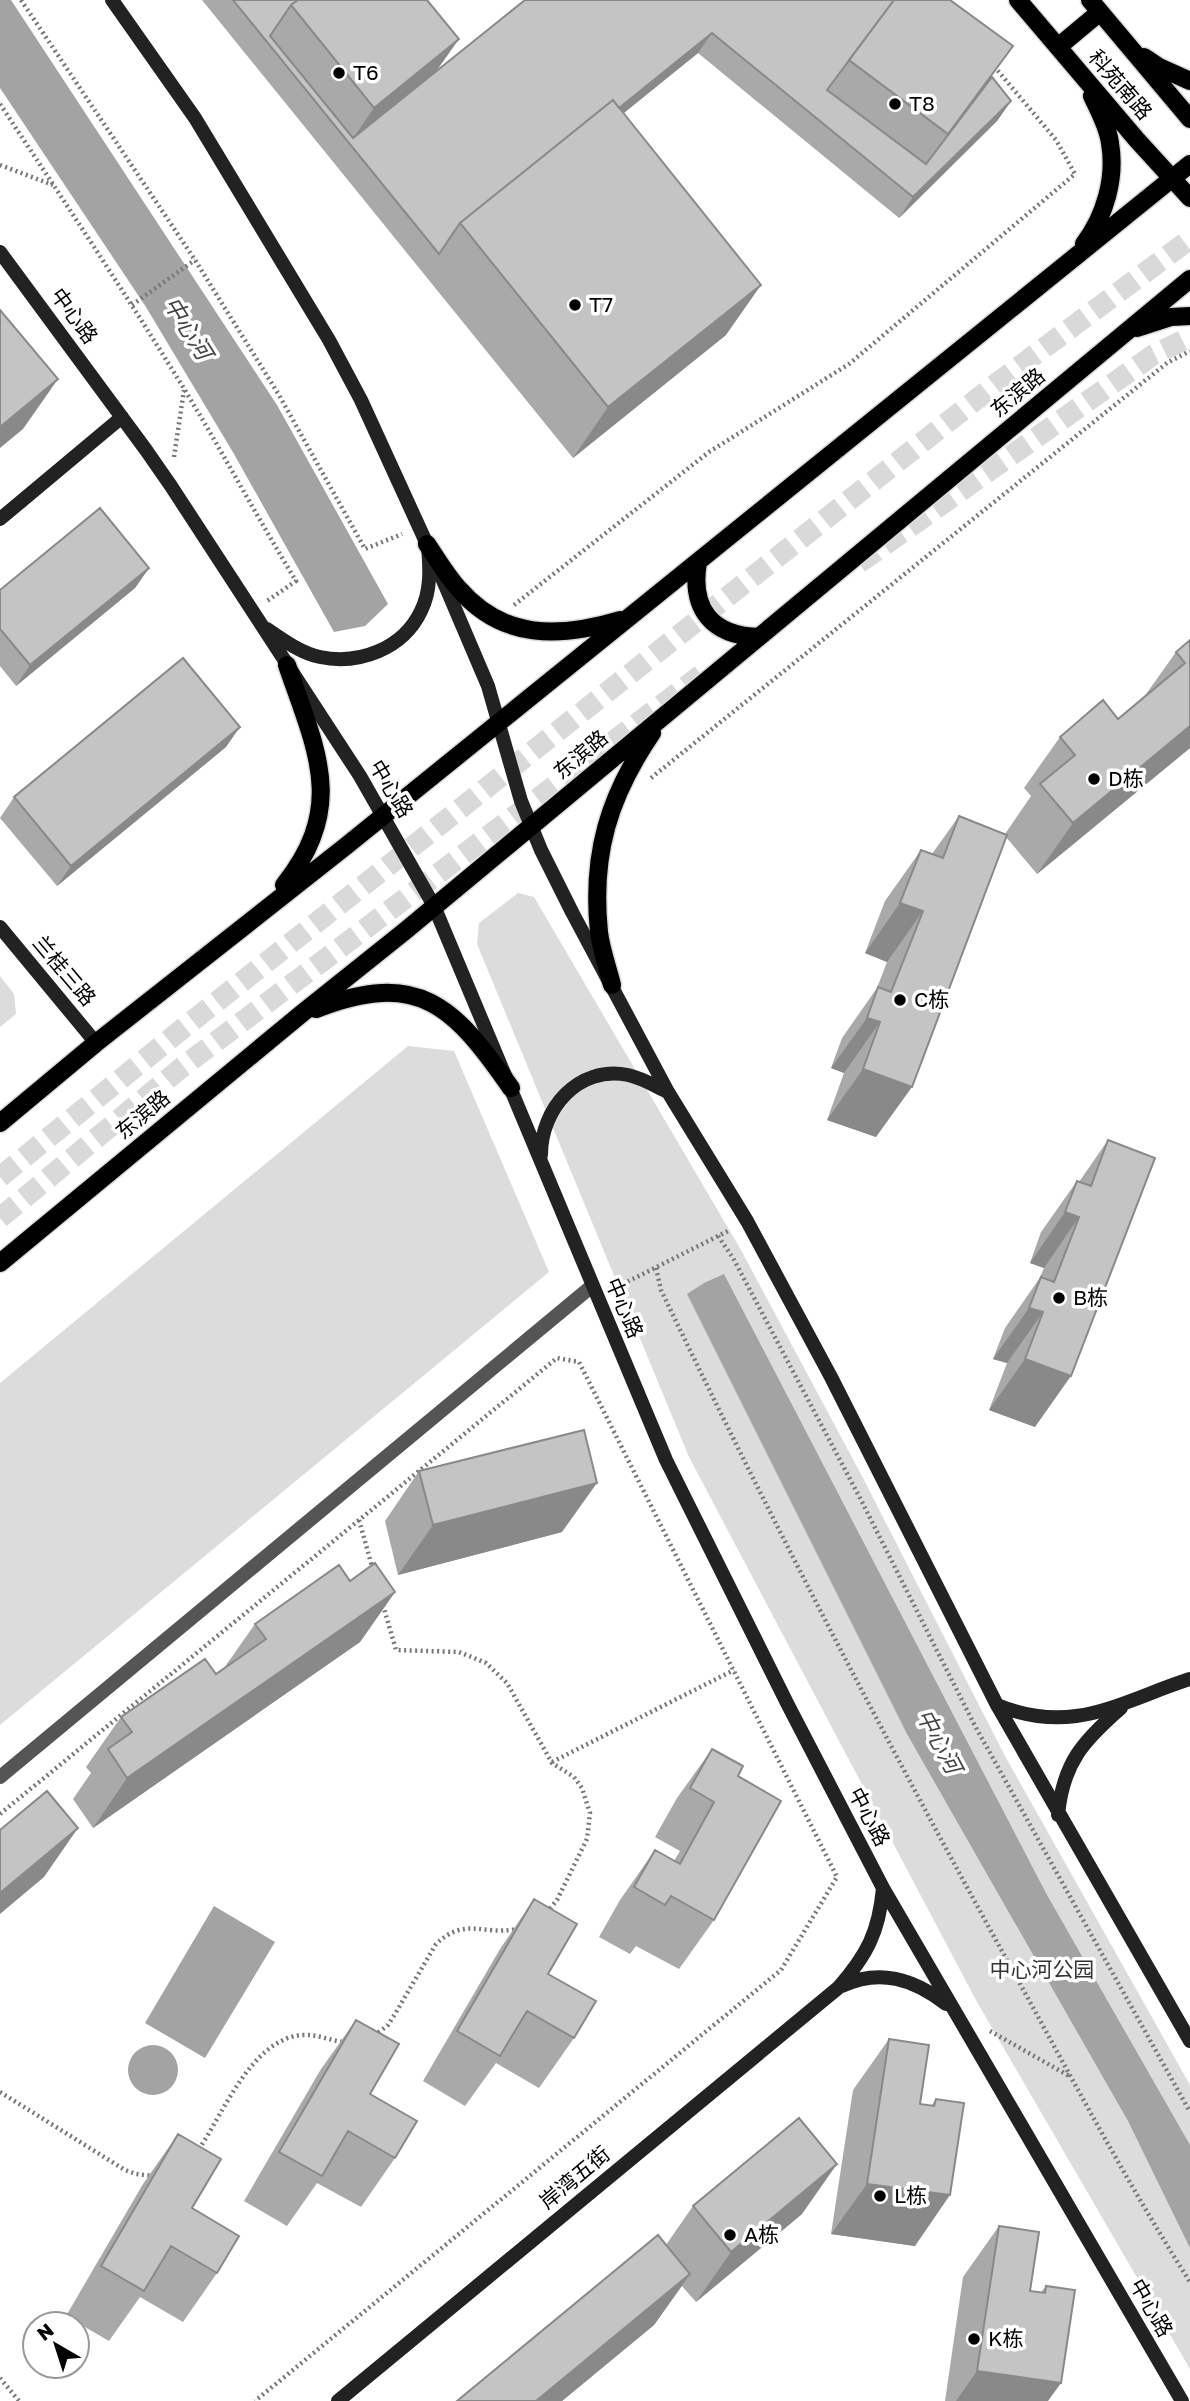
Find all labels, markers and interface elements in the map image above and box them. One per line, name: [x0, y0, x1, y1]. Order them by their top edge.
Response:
street label: 科苑南路: [1083, 44, 1158, 125]
place label: T6: [353, 59, 379, 85]
marker: T6: [331, 65, 347, 81]
place label: T8: [909, 90, 935, 116]
marker: T8: [887, 96, 903, 112]
street label: 中心路: [46, 282, 104, 349]
water label: 中心河: [159, 291, 221, 368]
place label: T7: [589, 291, 613, 317]
marker: T7: [567, 297, 583, 313]
street label: 东滨路: [985, 362, 1050, 422]
street label: 东滨路: [548, 724, 613, 784]
street label: 中心路: [364, 755, 419, 822]
place label: D栋: [1108, 765, 1144, 791]
marker: D栋: [1086, 771, 1102, 787]
street label: 兰桂三路: [28, 930, 102, 1011]
place label: C栋: [914, 986, 949, 1012]
marker: C栋: [892, 992, 908, 1008]
street label: 东滨路: [110, 1084, 175, 1144]
street label: 中心路: [601, 1274, 649, 1342]
place label: B栋: [1073, 1284, 1108, 1310]
marker: B栋: [1051, 1290, 1067, 1306]
water label: 中心河: [911, 1703, 970, 1781]
street label: 中心路: [844, 1783, 896, 1850]
park label: 中心河公园: [990, 1956, 1095, 1982]
street label: 岸湾五街: [534, 2140, 615, 2214]
place label: L栋: [894, 2182, 927, 2208]
marker: L栋: [872, 2188, 888, 2204]
place label: A栋: [744, 2221, 779, 2247]
marker: A栋: [722, 2227, 738, 2243]
street label: 中心路: [1125, 2274, 1179, 2341]
north arrow: [21, 2310, 91, 2380]
text: N: [32, 2318, 58, 2345]
place label: K栋: [988, 2325, 1024, 2351]
marker: K栋: [966, 2331, 982, 2347]

